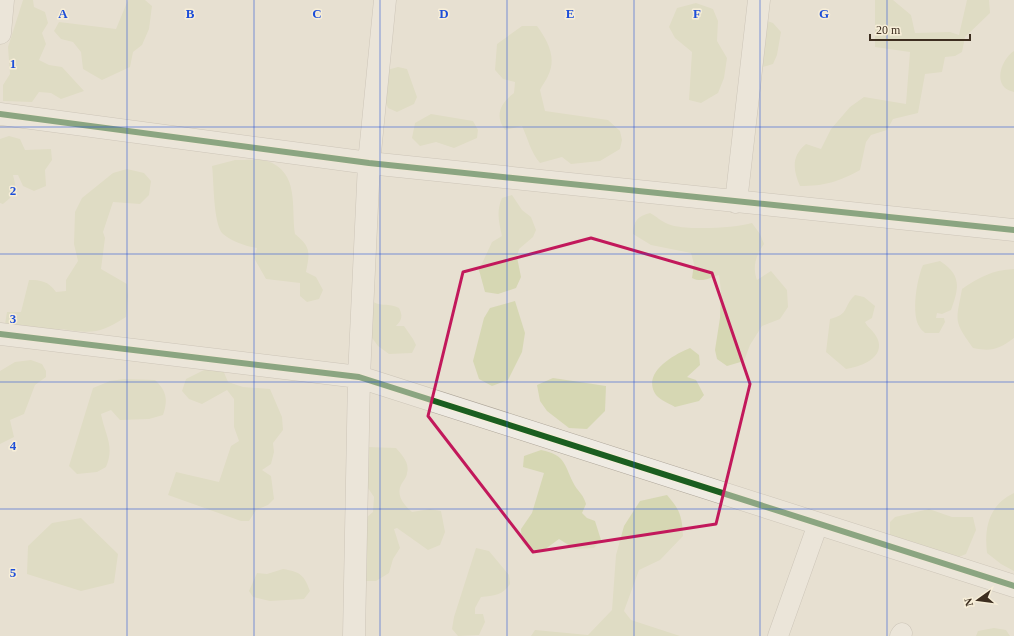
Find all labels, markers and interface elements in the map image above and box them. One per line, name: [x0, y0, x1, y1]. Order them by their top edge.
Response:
text: A: [58, 6, 68, 21]
text: B: [186, 6, 195, 21]
text: C: [312, 6, 322, 21]
text: D: [439, 6, 449, 21]
text: E: [566, 6, 574, 21]
text: F: [693, 6, 701, 21]
text: G: [819, 6, 829, 21]
scale bar: [870, 16, 970, 42]
text: 20 m: [876, 23, 901, 37]
text: 1: [10, 56, 16, 71]
text: 2: [10, 183, 16, 198]
text: 3: [10, 311, 17, 326]
text: 4: [10, 438, 17, 453]
text: 5: [10, 565, 17, 580]
north arrow: [958, 580, 998, 620]
text: N: [962, 597, 975, 608]

